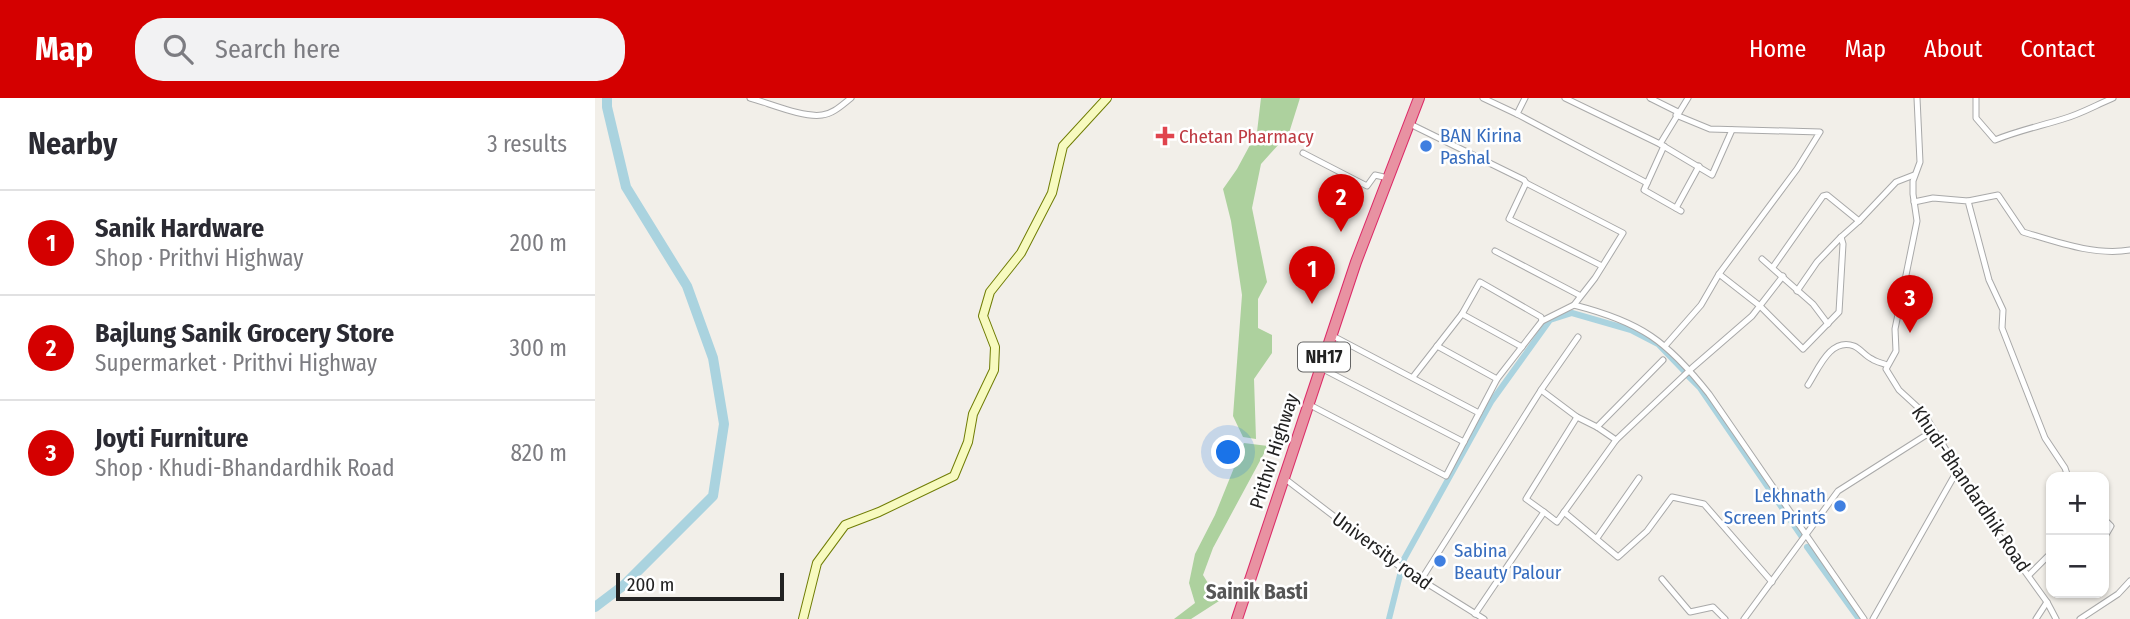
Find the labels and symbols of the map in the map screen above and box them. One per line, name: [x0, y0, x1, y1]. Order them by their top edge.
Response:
place label: BAN Kirina Pashal: [1440, 124, 1522, 169]
place label: Chetan Pharmacy: [1179, 125, 1314, 148]
marker: Chetan Pharmacy: [1157, 128, 1173, 144]
marker: BAN Kirina Pashal: [1418, 138, 1434, 154]
pin: 2: [1318, 174, 1364, 232]
pin: 1: [1289, 246, 1335, 304]
pin: 3: [1887, 275, 1933, 333]
road number: NH17: [1298, 342, 1350, 372]
street label: Prithvi Highway: [1245, 390, 1304, 511]
street label: Khudi-Bhandardhik Road: [1907, 402, 2035, 576]
your location: [1211, 435, 1245, 469]
place label: Lekhnath Screen Prints: [1724, 484, 1826, 529]
marker: Lekhnath Screen Prints: [1832, 498, 1848, 514]
street label: University road: [1328, 507, 1436, 595]
place label: Sabina Beauty Palour: [1454, 539, 1562, 584]
marker: Sabina Beauty Palour: [1432, 553, 1448, 569]
scale bar: [616, 570, 784, 602]
district label: Sainik Basti: [1206, 579, 1308, 605]

